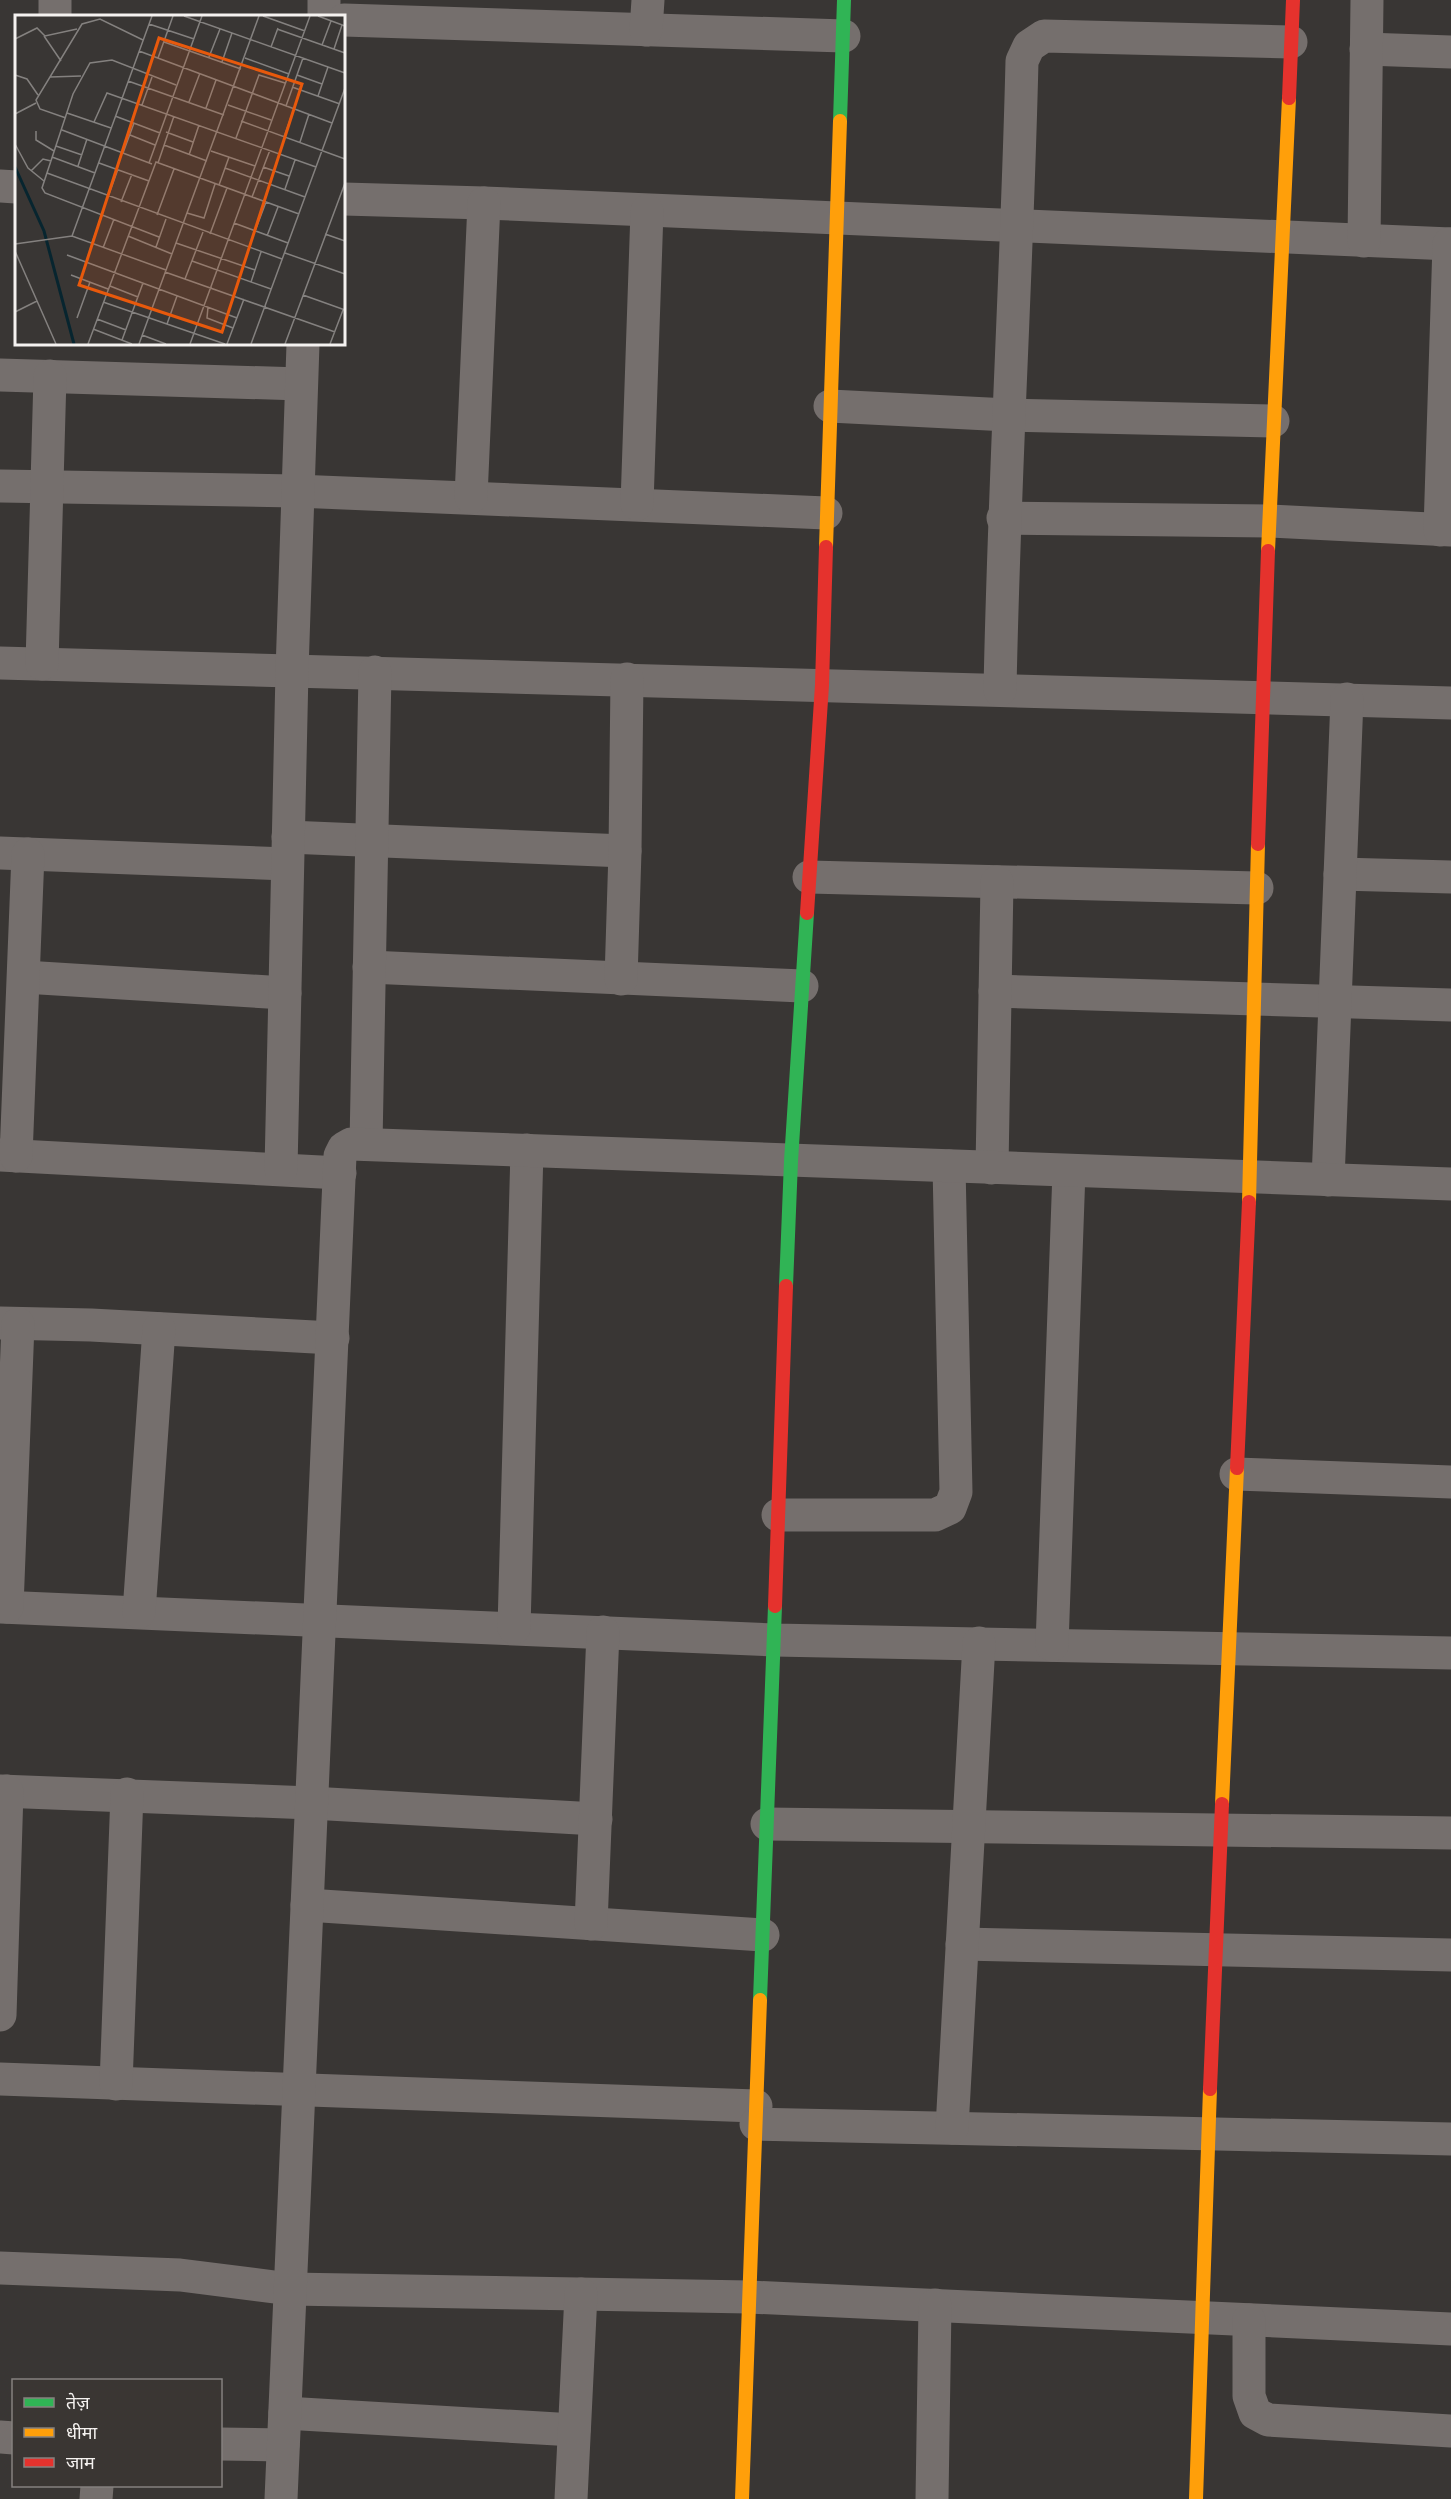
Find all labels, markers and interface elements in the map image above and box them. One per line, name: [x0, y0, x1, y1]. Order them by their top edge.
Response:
inset map: [15, 15, 345, 345]
legend: [12, 2379, 222, 2487]
text: तेज़: [66, 2392, 90, 2413]
text: धीमा: [66, 2422, 97, 2443]
text: जाम: [66, 2452, 96, 2473]

